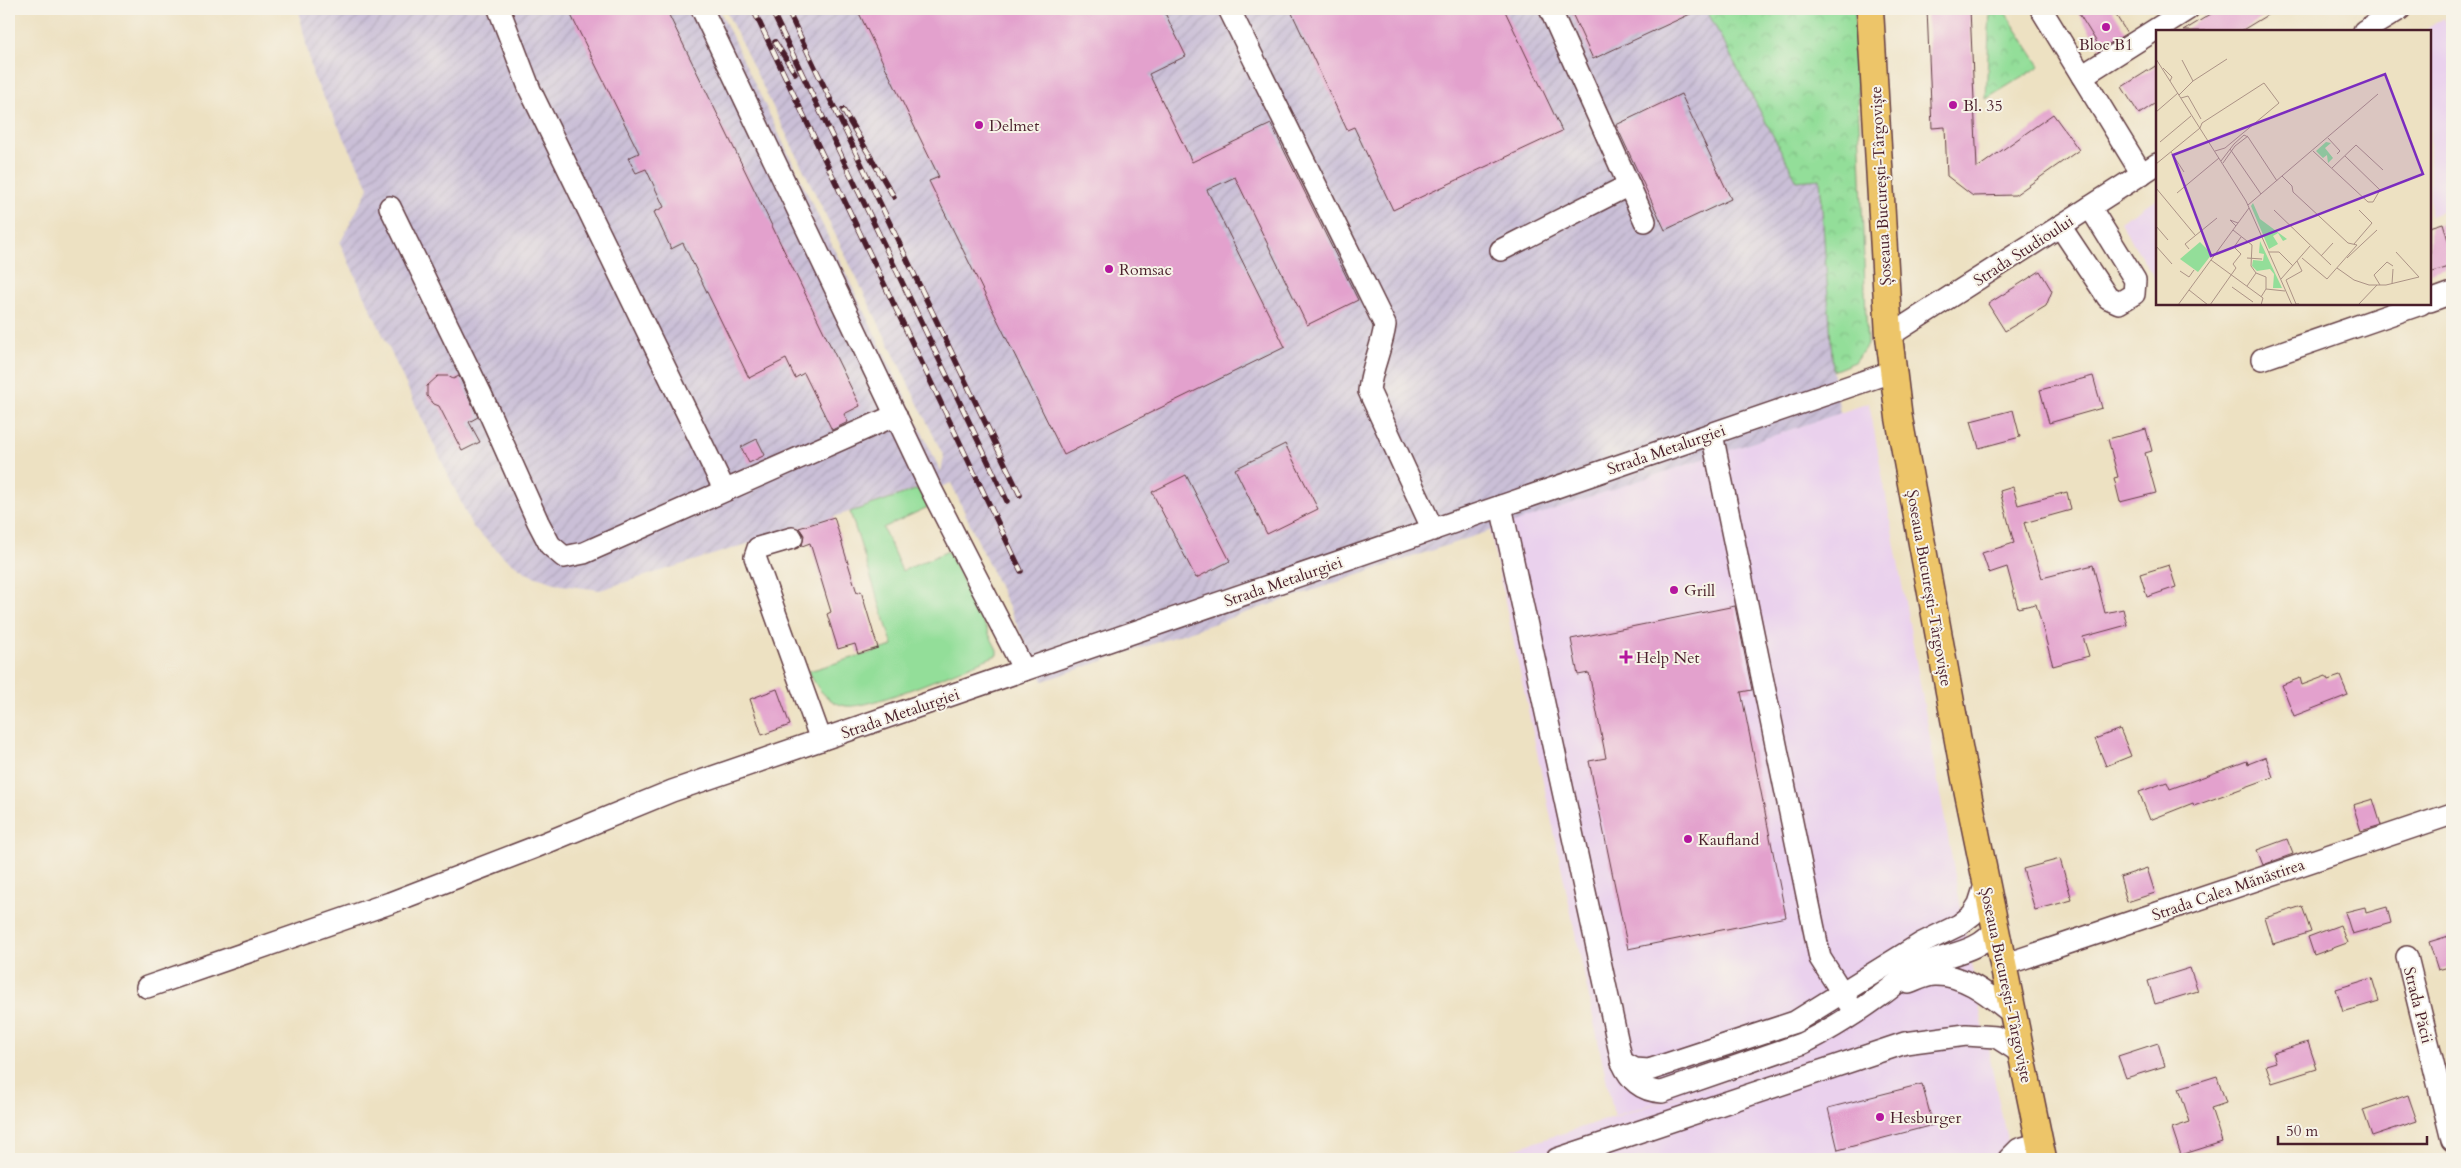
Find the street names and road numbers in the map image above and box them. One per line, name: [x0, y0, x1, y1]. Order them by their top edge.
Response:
street label: Șoseaua București-Târgoviște: [1865, 86, 1897, 286]
street label: Strada Studioului: [1969, 210, 2078, 291]
street label: Strada Metalurgiei: [1604, 419, 1729, 480]
street label: Șoseaua București-Târgoviște: [1901, 488, 1957, 688]
street label: Strada Metalurgiei: [1221, 551, 1346, 612]
street label: Strada Metalurgiei: [838, 683, 963, 744]
street label: Strada Calea Mănăstirea: [2149, 853, 2308, 926]
street label: Șoseaua București-Târgoviște: [1975, 885, 2038, 1085]
street label: Strada Păcii: [2398, 965, 2438, 1046]

